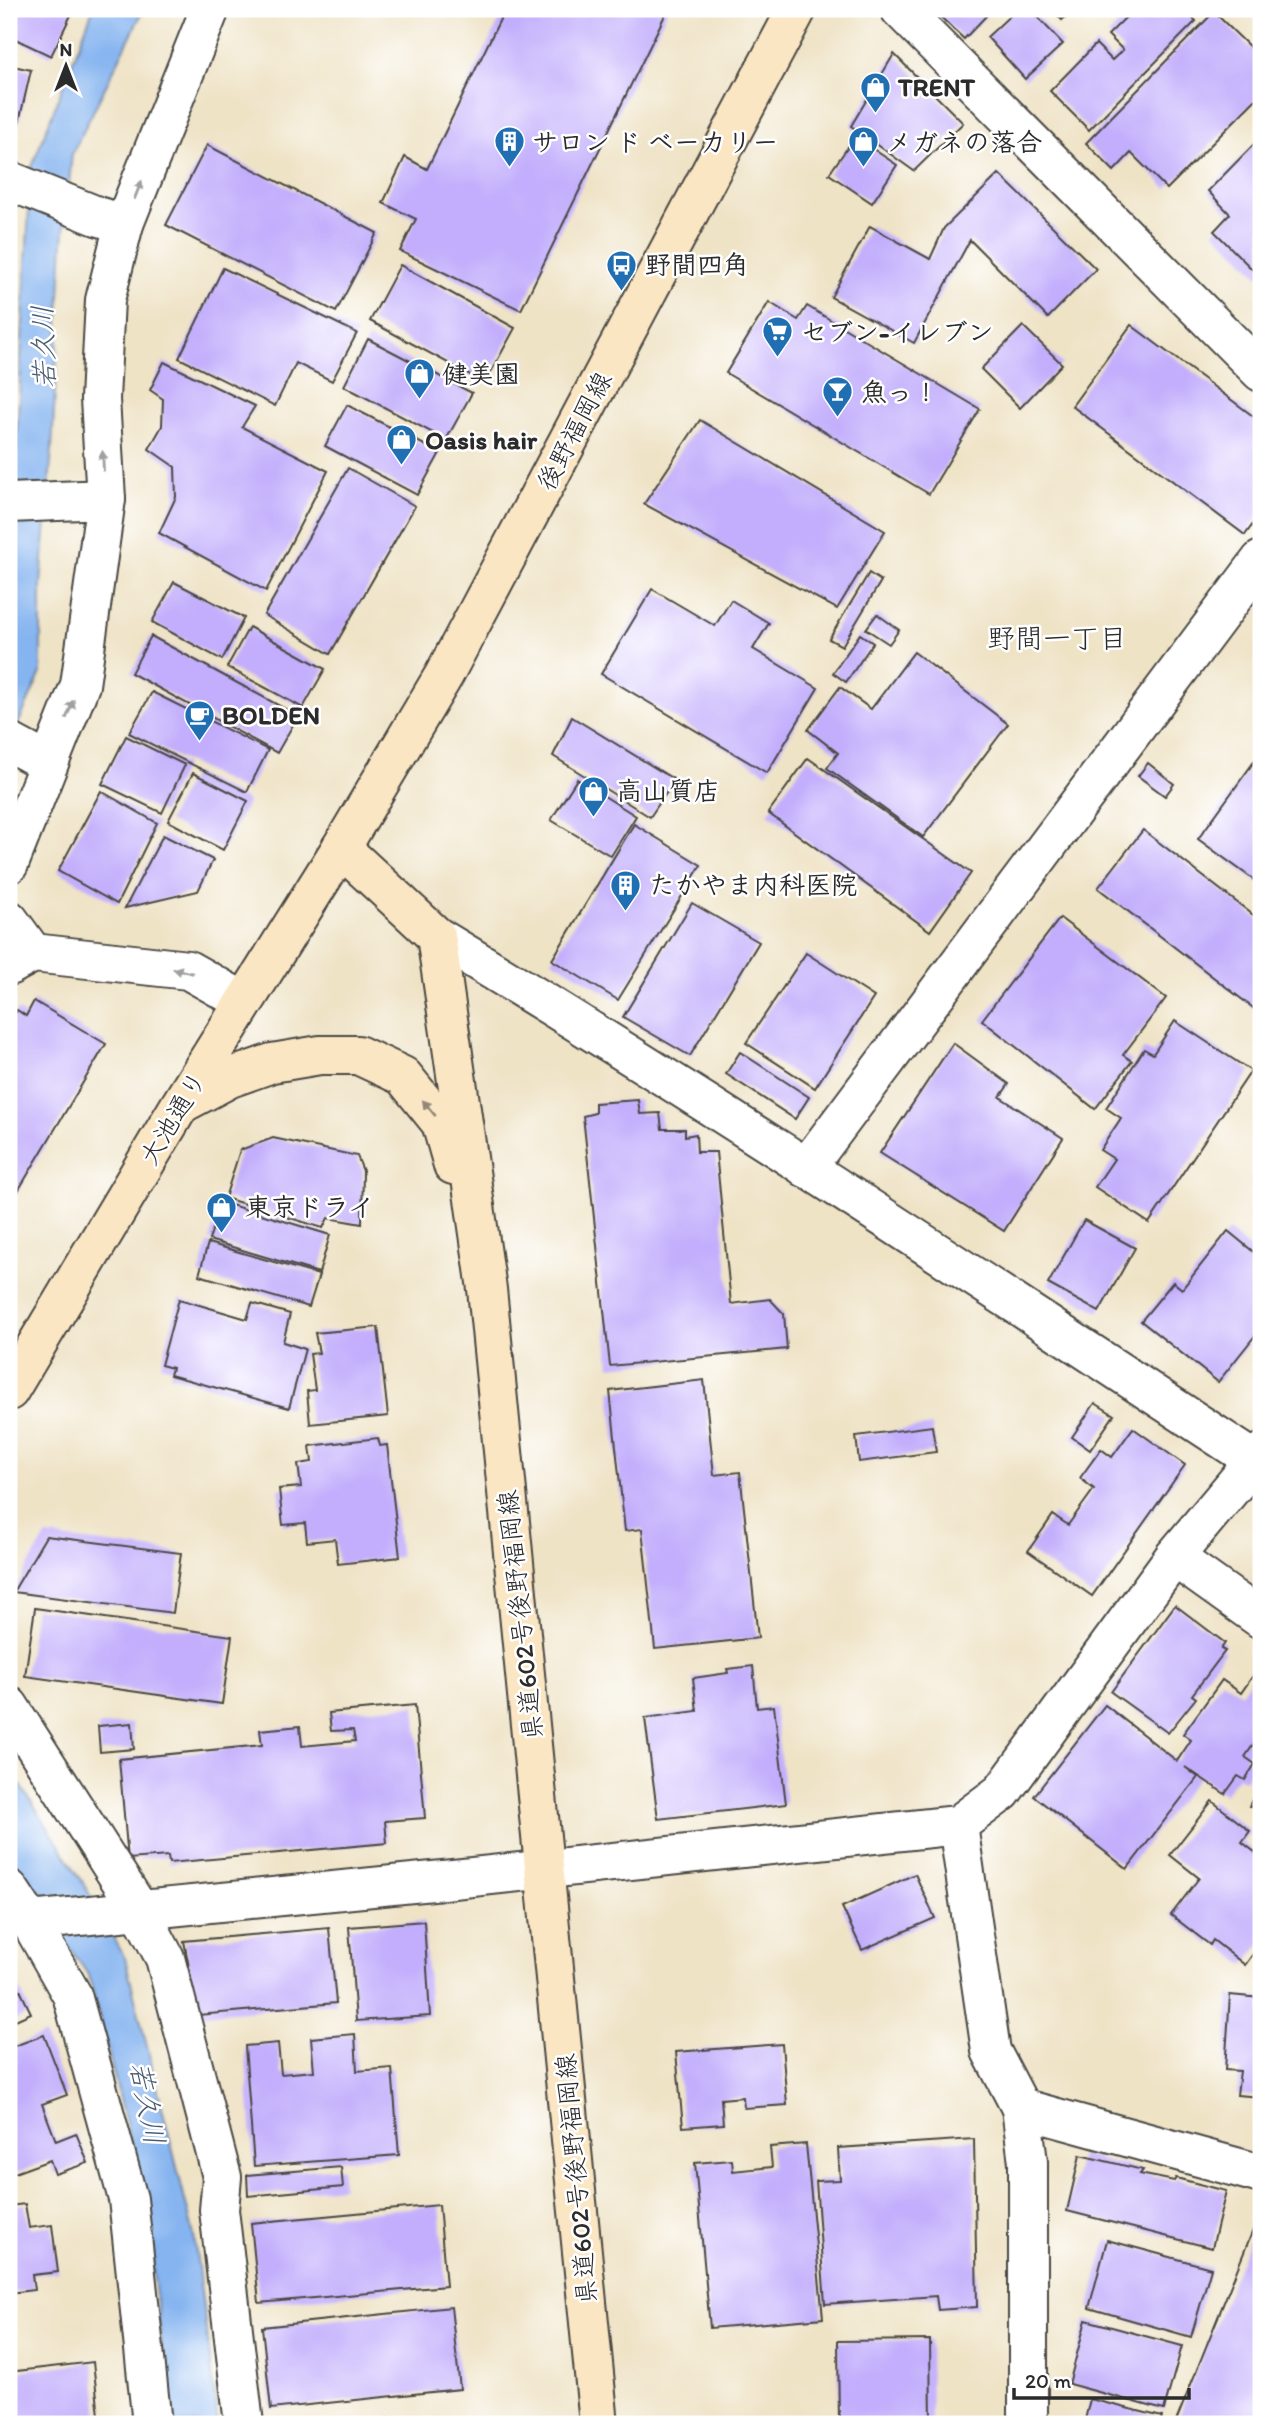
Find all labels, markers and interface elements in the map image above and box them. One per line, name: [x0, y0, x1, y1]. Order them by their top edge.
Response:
north arrow: [32, 32, 102, 102]
text: N: [60, 38, 72, 61]
shop icon: TRENT: [858, 70, 892, 114]
place label: TRENT: [897, 71, 976, 103]
building icon: サロン ド ベーカリー: [492, 125, 526, 169]
shop icon: メガネの落合: [846, 125, 880, 169]
place label: サロン ド ベーカリー: [532, 126, 778, 158]
place label: メガネの落合: [886, 126, 1042, 158]
one-way arrow: [132, 179, 143, 200]
bus stop icon: 野間四角: [605, 248, 639, 292]
place label: 野間四角: [645, 249, 749, 281]
water label: 若久川: [25, 304, 61, 390]
supermarket icon: セブン-イレブン: [761, 315, 795, 359]
place label: セブン-イレブン: [801, 316, 993, 348]
shop icon: 健美園: [402, 357, 436, 401]
place label: 健美園: [442, 358, 520, 390]
street label: 後野福岡線: [529, 366, 619, 496]
bar icon: 魚っ！: [821, 375, 855, 419]
place label: 魚っ！: [861, 376, 939, 408]
shop icon: Oasis hair: [385, 423, 419, 467]
place label: Oasis hair: [425, 424, 538, 456]
one-way arrow: [98, 450, 109, 472]
district label: 野間一丁目: [987, 621, 1127, 655]
cafe icon: BOLDEN: [182, 698, 216, 742]
one-way arrow: [65, 699, 76, 720]
place label: BOLDEN: [222, 699, 320, 731]
shop icon: 高山質店: [576, 774, 610, 818]
place label: 高山質店: [616, 775, 720, 807]
building icon: たかやま内科医院: [609, 868, 643, 912]
place label: たかやま内科医院: [649, 869, 857, 901]
one-way arrow: [171, 965, 193, 976]
street label: 大池通り: [132, 1065, 214, 1171]
one-way arrow: [422, 1100, 437, 1117]
shop icon: 東京ドライ: [205, 1190, 239, 1234]
place label: 東京ドライ: [245, 1191, 374, 1223]
street label: 県道602号後野福岡線: [491, 1488, 549, 1742]
street label: 県道602号後野福岡線: [549, 2052, 603, 2306]
water label: 若久川: [123, 2059, 173, 2147]
scale bar: [1014, 2356, 1190, 2400]
text: 20 m: [1025, 2368, 1072, 2393]

